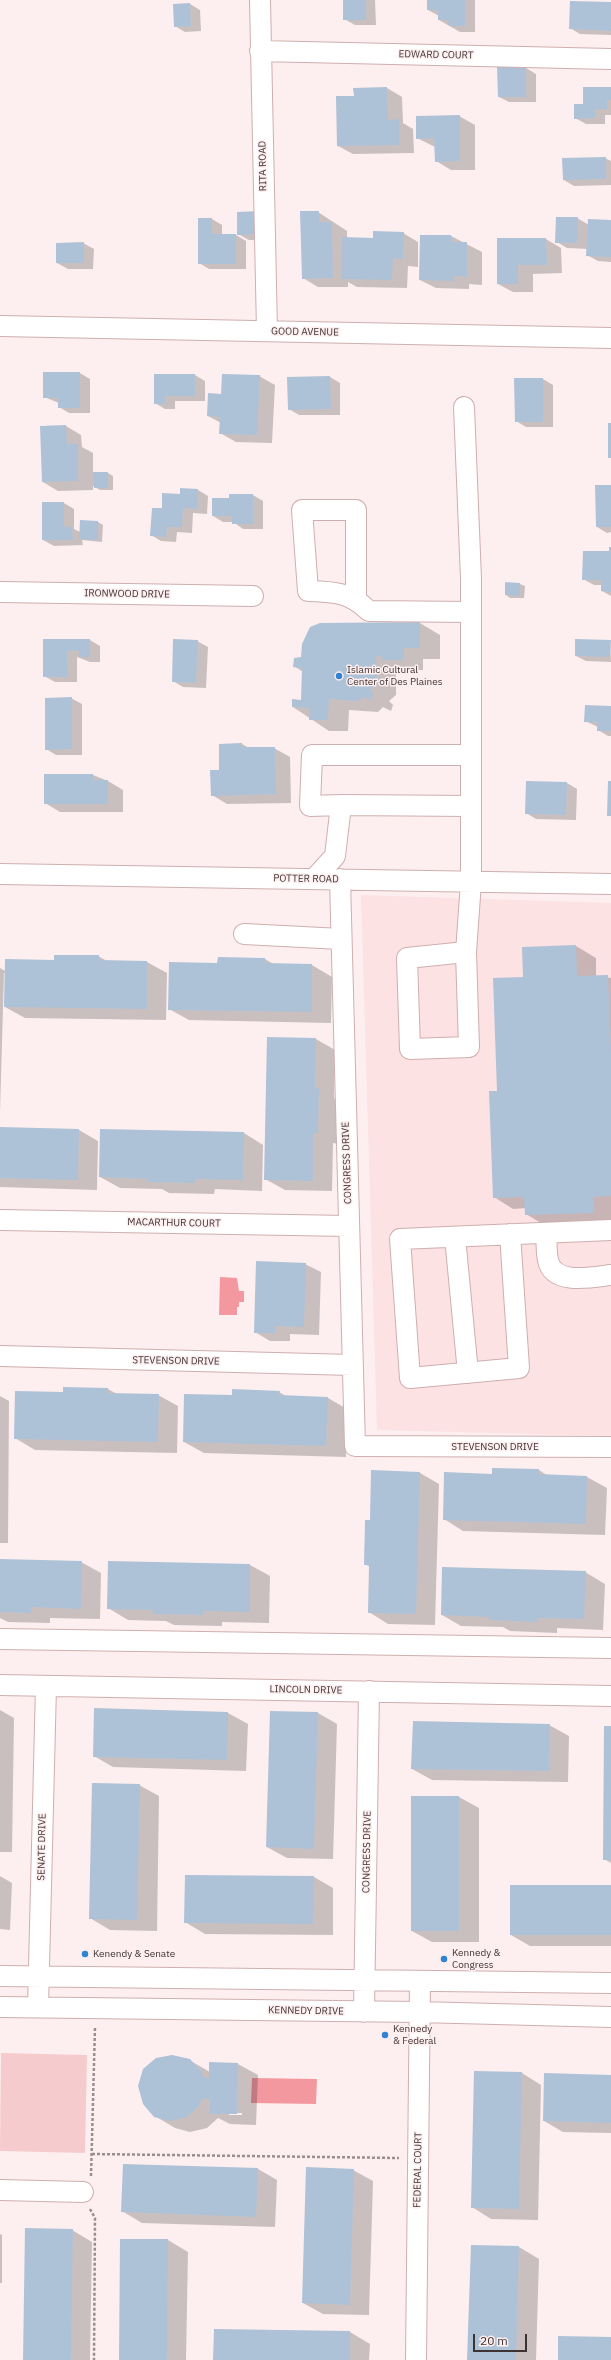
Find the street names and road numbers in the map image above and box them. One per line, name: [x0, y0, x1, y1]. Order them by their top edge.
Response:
street label: EDWARD COURT: [398, 48, 474, 62]
street label: RITA ROAD: [257, 141, 269, 191]
street label: GOOD AVENUE: [271, 325, 339, 339]
street label: IRONWOOD DRIVE: [84, 587, 170, 601]
street label: POTTER ROAD: [273, 872, 339, 886]
street label: CONGRESS DRIVE: [340, 1122, 354, 1204]
street label: MACARTHUR COURT: [127, 1216, 221, 1230]
street label: STEVENSON DRIVE: [132, 1354, 220, 1368]
street label: STEVENSON DRIVE: [451, 1441, 539, 1453]
street label: LINCOLN DRIVE: [270, 1683, 342, 1697]
street label: CONGRESS DRIVE: [360, 1811, 374, 1893]
street label: SENATE DRIVE: [35, 1813, 49, 1881]
street label: KENNEDY DRIVE: [268, 2004, 344, 2018]
street label: FEDERAL COURT: [411, 2132, 425, 2208]

